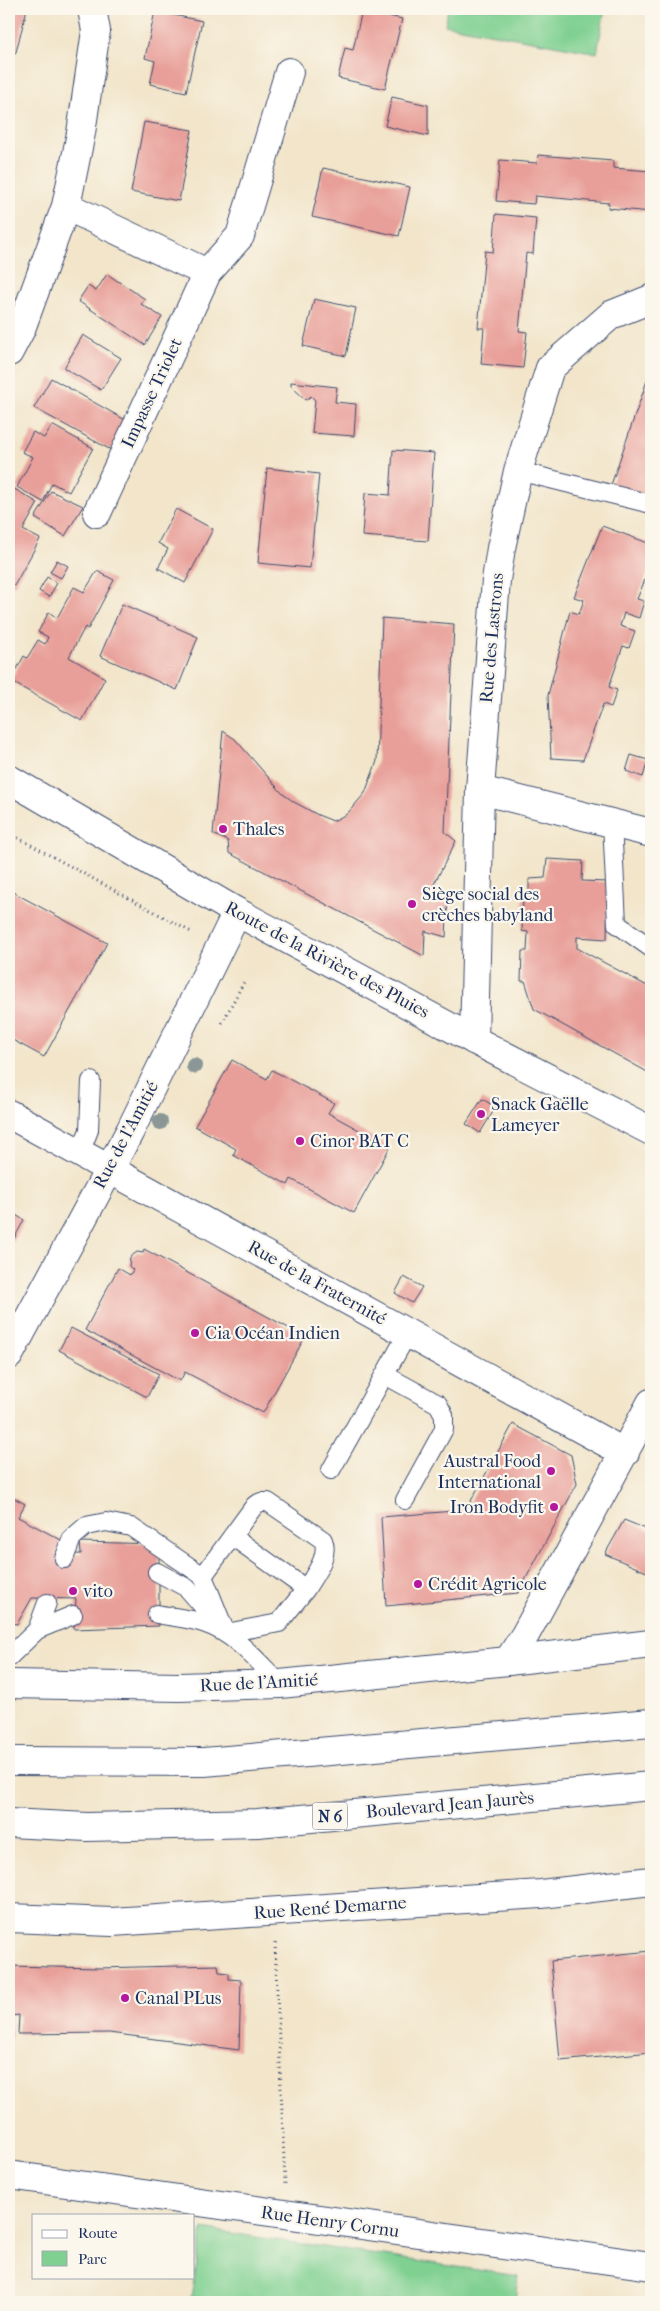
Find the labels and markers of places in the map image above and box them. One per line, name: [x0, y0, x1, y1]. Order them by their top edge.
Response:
place label: Thales: [233, 819, 285, 840]
marker: Thales: [217, 823, 229, 835]
place label: Siège social des crèches babyland: [422, 884, 554, 926]
marker: Siège social des crèches babyland: [406, 898, 418, 910]
place label: Snack Gaëlle Lameyer: [491, 1094, 589, 1136]
marker: Snack Gaëlle Lameyer: [475, 1108, 487, 1120]
place label: Cinor BAT C: [310, 1131, 409, 1152]
marker: Cinor BAT C: [294, 1135, 306, 1147]
place label: Cia Océan Indien: [205, 1323, 341, 1344]
marker: Cia Océan Indien: [189, 1327, 201, 1339]
place label: Austral Food International: [438, 1451, 541, 1493]
marker: Austral Food International: [545, 1465, 557, 1477]
place label: Iron Bodyfit: [450, 1497, 545, 1518]
marker: Iron Bodyfit: [548, 1501, 560, 1513]
place label: Crédit Agricole: [428, 1574, 547, 1595]
marker: Crédit Agricole: [412, 1578, 424, 1590]
place label: vito: [83, 1581, 113, 1602]
marker: vito: [67, 1585, 79, 1597]
place label: Canal PLus: [135, 1988, 222, 2009]
marker: Canal PLus: [119, 1992, 131, 2004]

